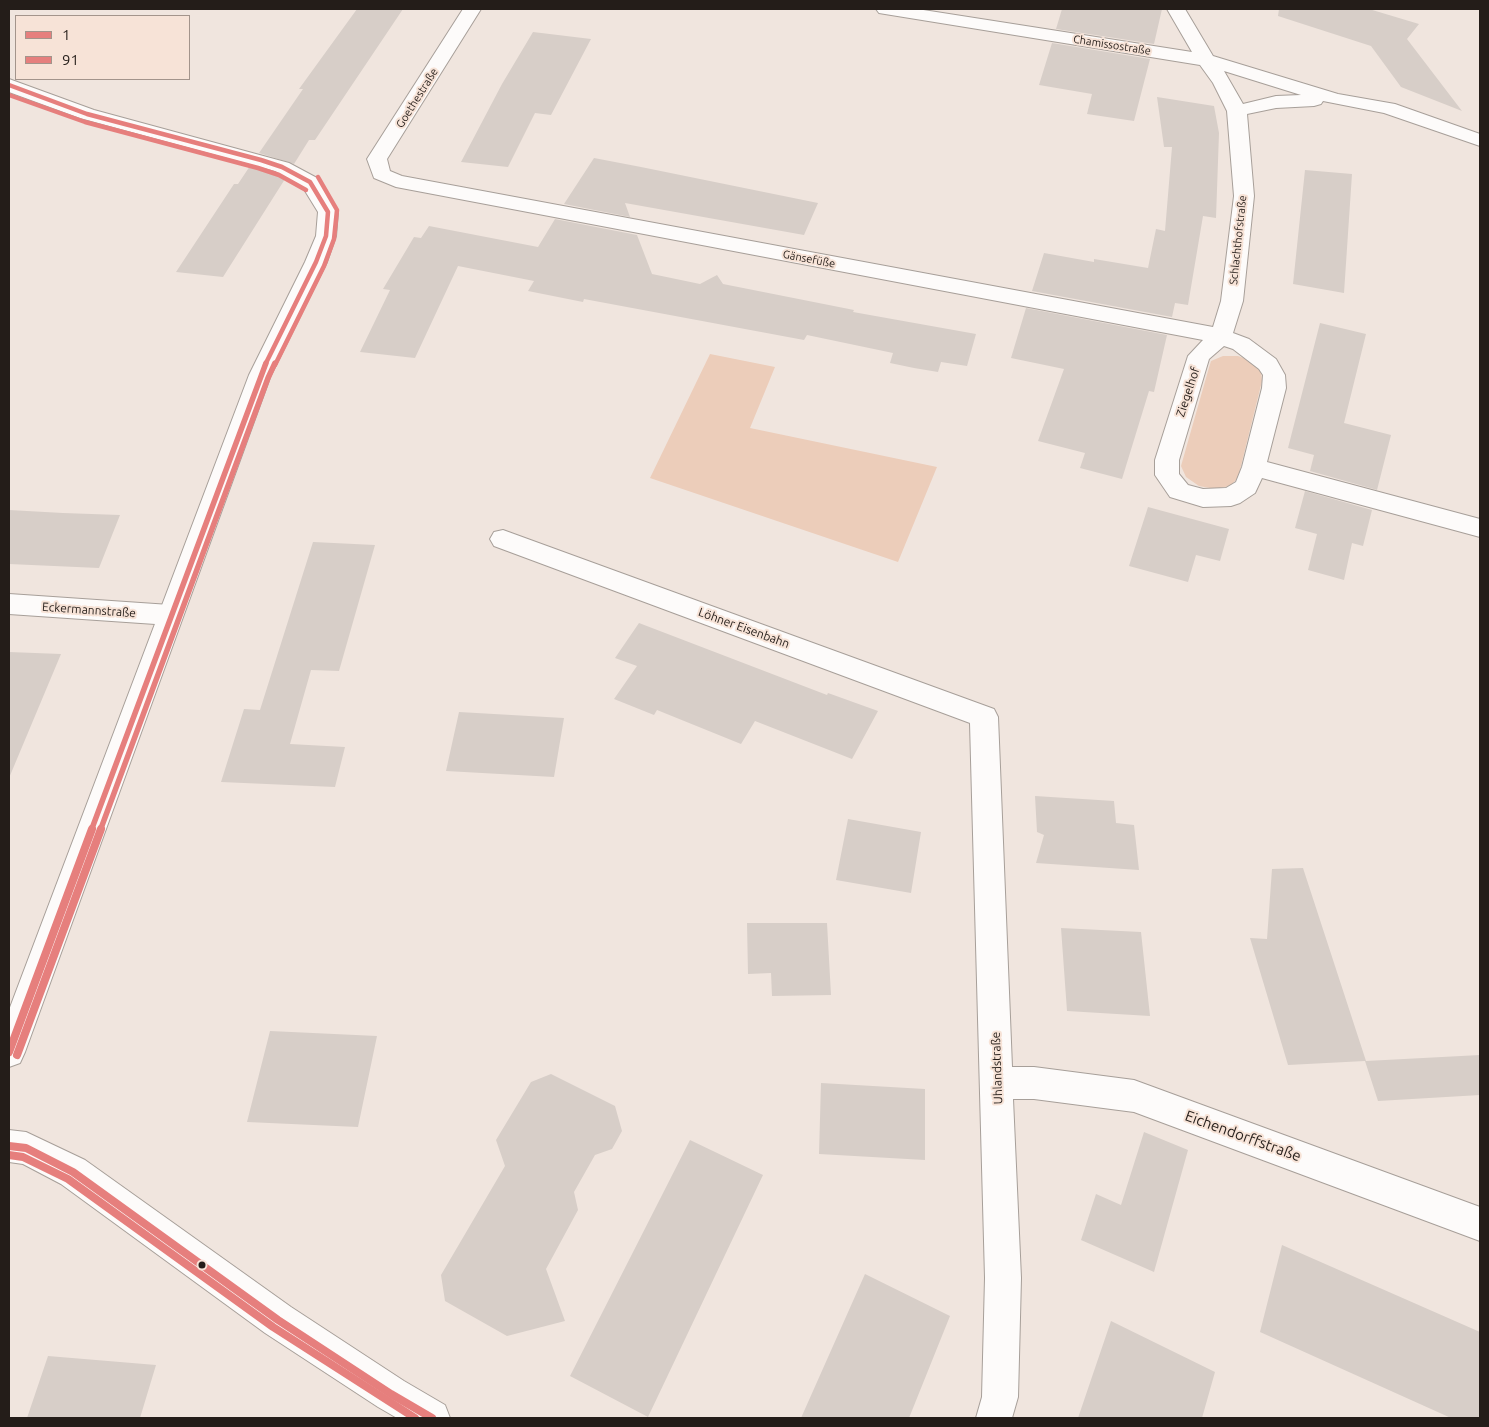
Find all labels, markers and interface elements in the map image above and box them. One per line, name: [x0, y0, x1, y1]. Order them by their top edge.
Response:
legend: [15, 15, 190, 80]
text: 1: [62, 26, 70, 43]
street label: Chamissostraße: [1072, 32, 1152, 58]
text: 91: [62, 51, 79, 68]
street label: Goethestraße: [393, 66, 441, 130]
street label: Schlachthofstraße: [1227, 195, 1249, 285]
street label: Gänsefüße: [782, 247, 836, 271]
street label: Ziegelhof: [1173, 365, 1203, 419]
street label: Eckermannstraße: [42, 600, 136, 620]
street label: Löhner Eisenbahn: [696, 605, 792, 651]
street label: Uhlandstraße: [989, 1031, 1005, 1105]
street label: Eichendorffstraße: [1182, 1107, 1304, 1165]
unlabelled marker: [197, 1260, 207, 1270]

